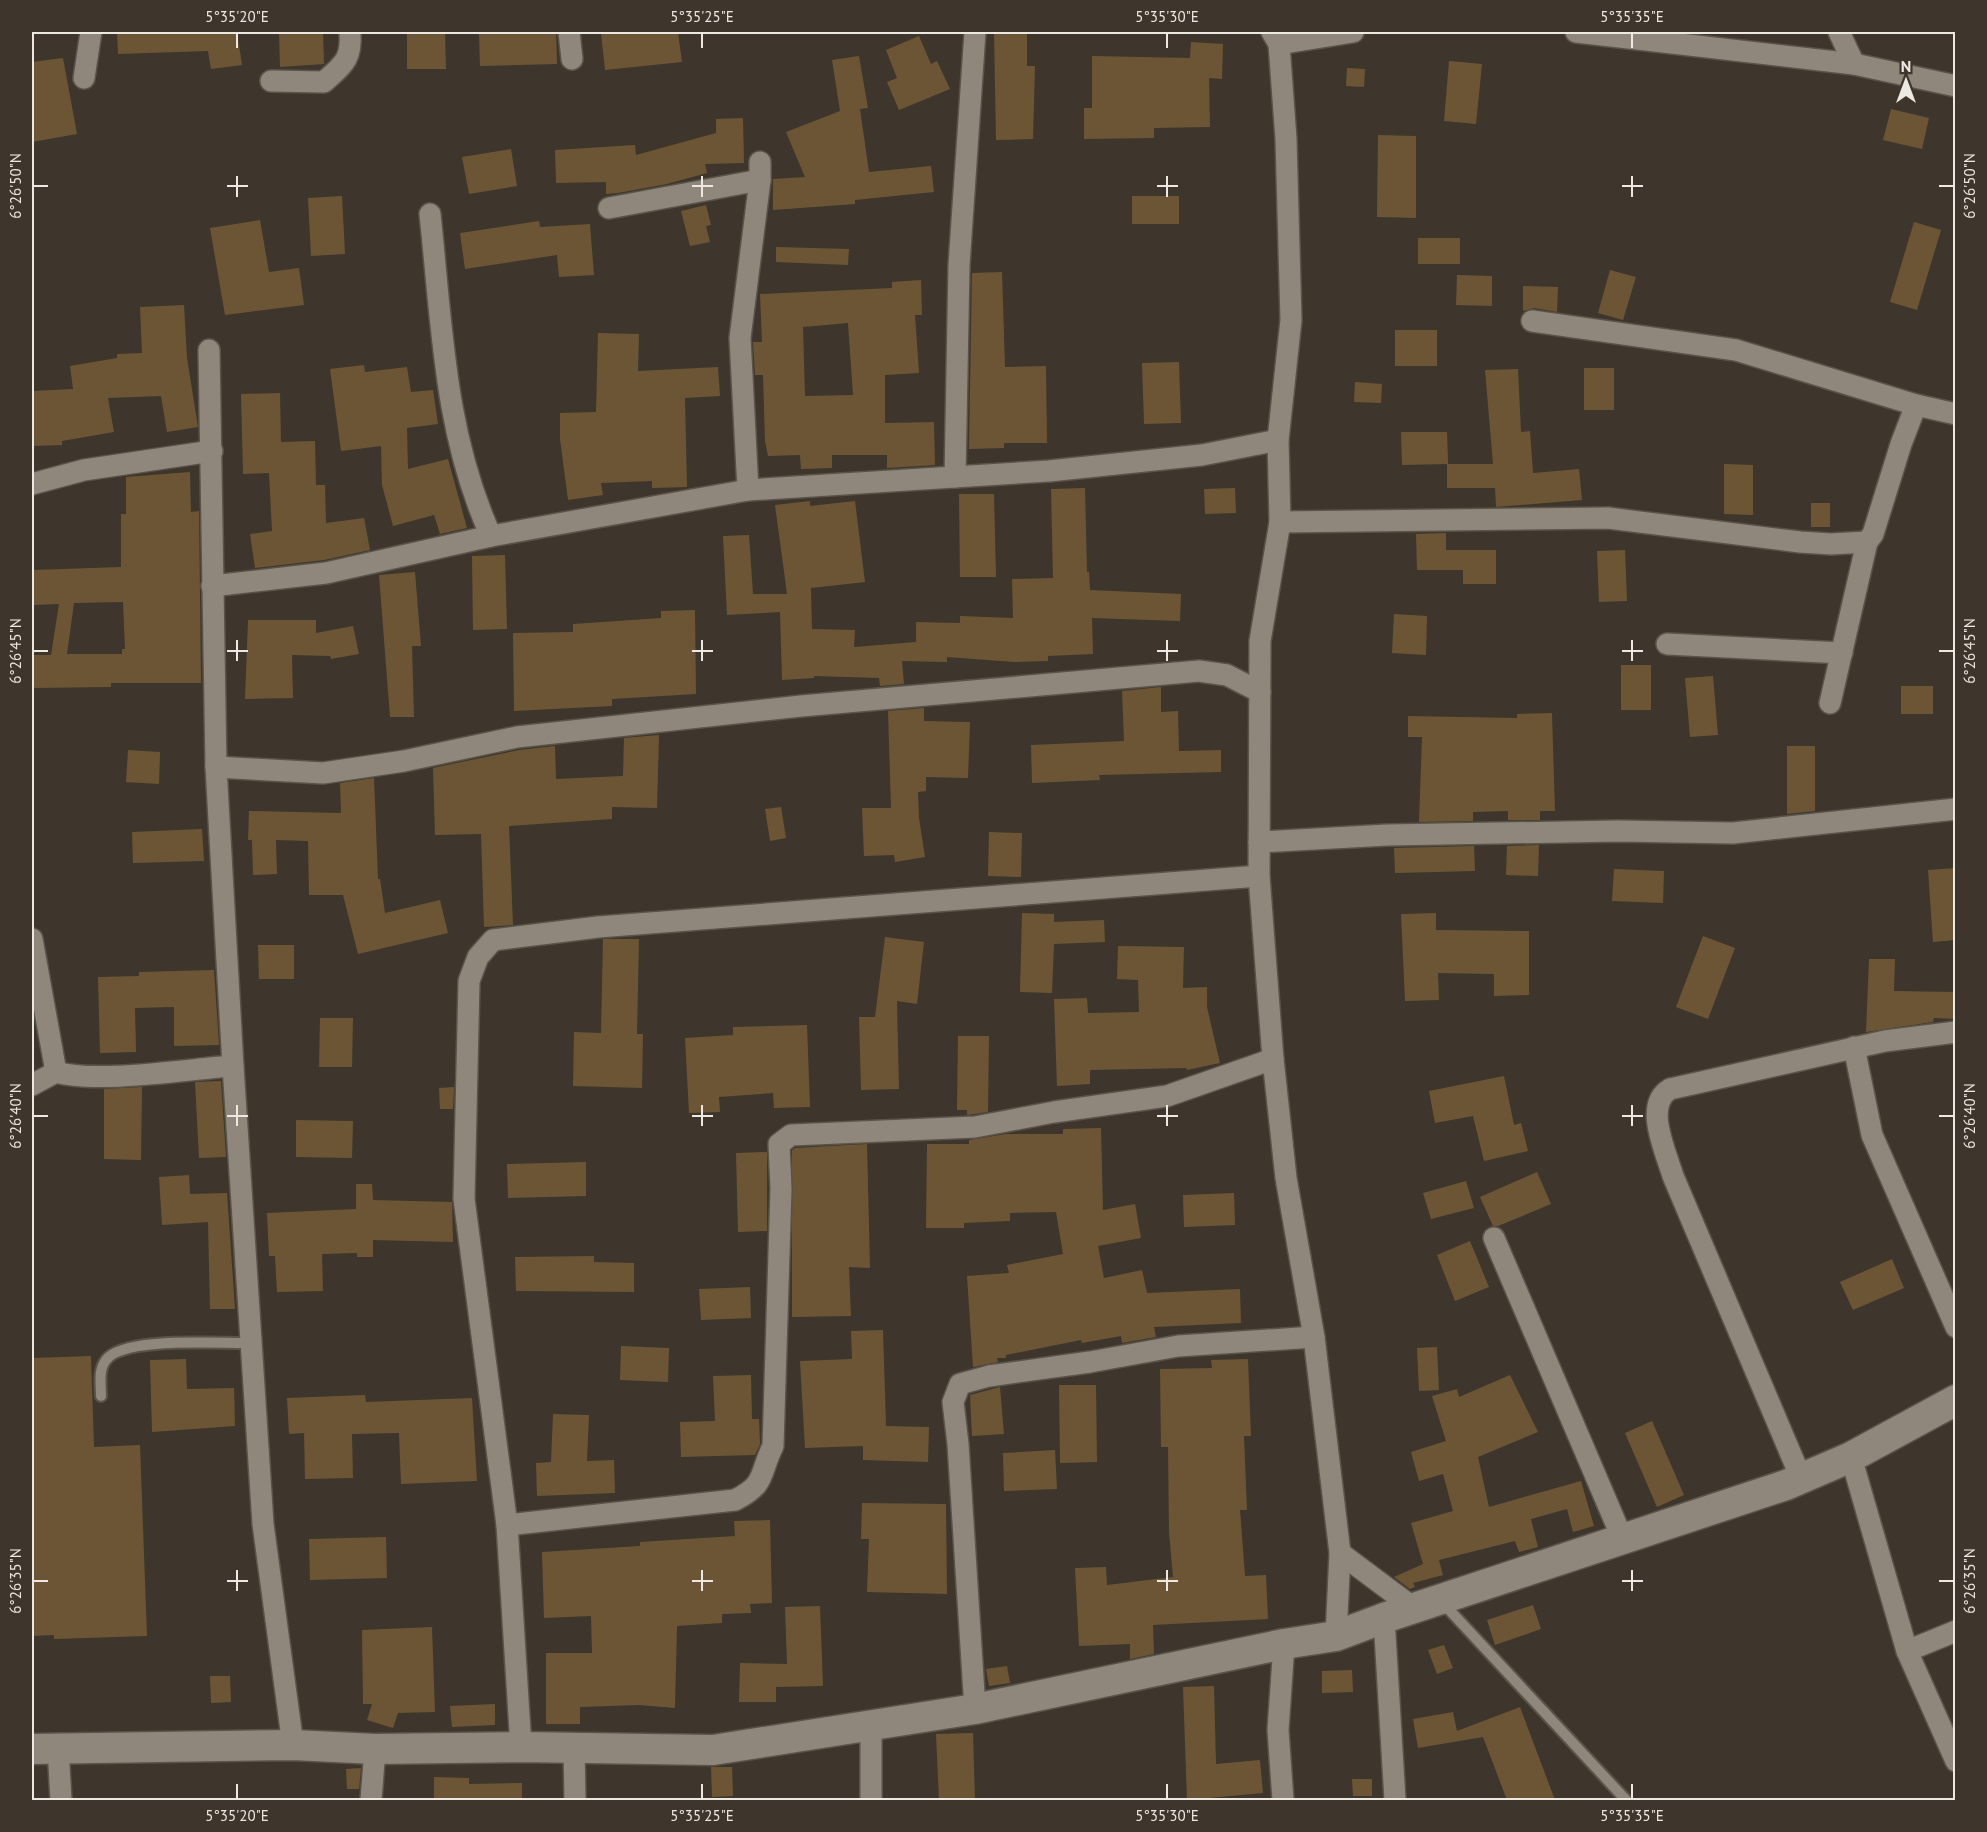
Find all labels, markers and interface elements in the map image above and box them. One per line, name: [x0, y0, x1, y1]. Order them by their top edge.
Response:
text: 5°35'20"E: [205, 7, 269, 26]
text: 5°35'25"E: [670, 7, 734, 26]
text: 5°35'30"E: [1135, 7, 1199, 26]
text: 5°35'35"E: [1600, 7, 1664, 26]
north arrow: [1876, 51, 1936, 111]
text: N: [1901, 56, 1911, 76]
text: 6°26'50"N: [6, 153, 25, 219]
text: 6°26'50"N: [1960, 153, 1979, 219]
text: 6°26'45"N: [6, 618, 25, 684]
text: 6°26'45"N: [1960, 618, 1979, 684]
text: 6°26'40"N: [6, 1083, 25, 1149]
text: 6°26'40"N: [1960, 1083, 1979, 1149]
text: 6°26'35"N: [6, 1548, 25, 1614]
text: 6°26'35"N: [1960, 1548, 1979, 1614]
text: 5°35'20"E: [205, 1806, 269, 1825]
text: 5°35'25"E: [670, 1806, 734, 1825]
text: 5°35'30"E: [1135, 1806, 1199, 1825]
text: 5°35'35"E: [1600, 1806, 1664, 1825]

